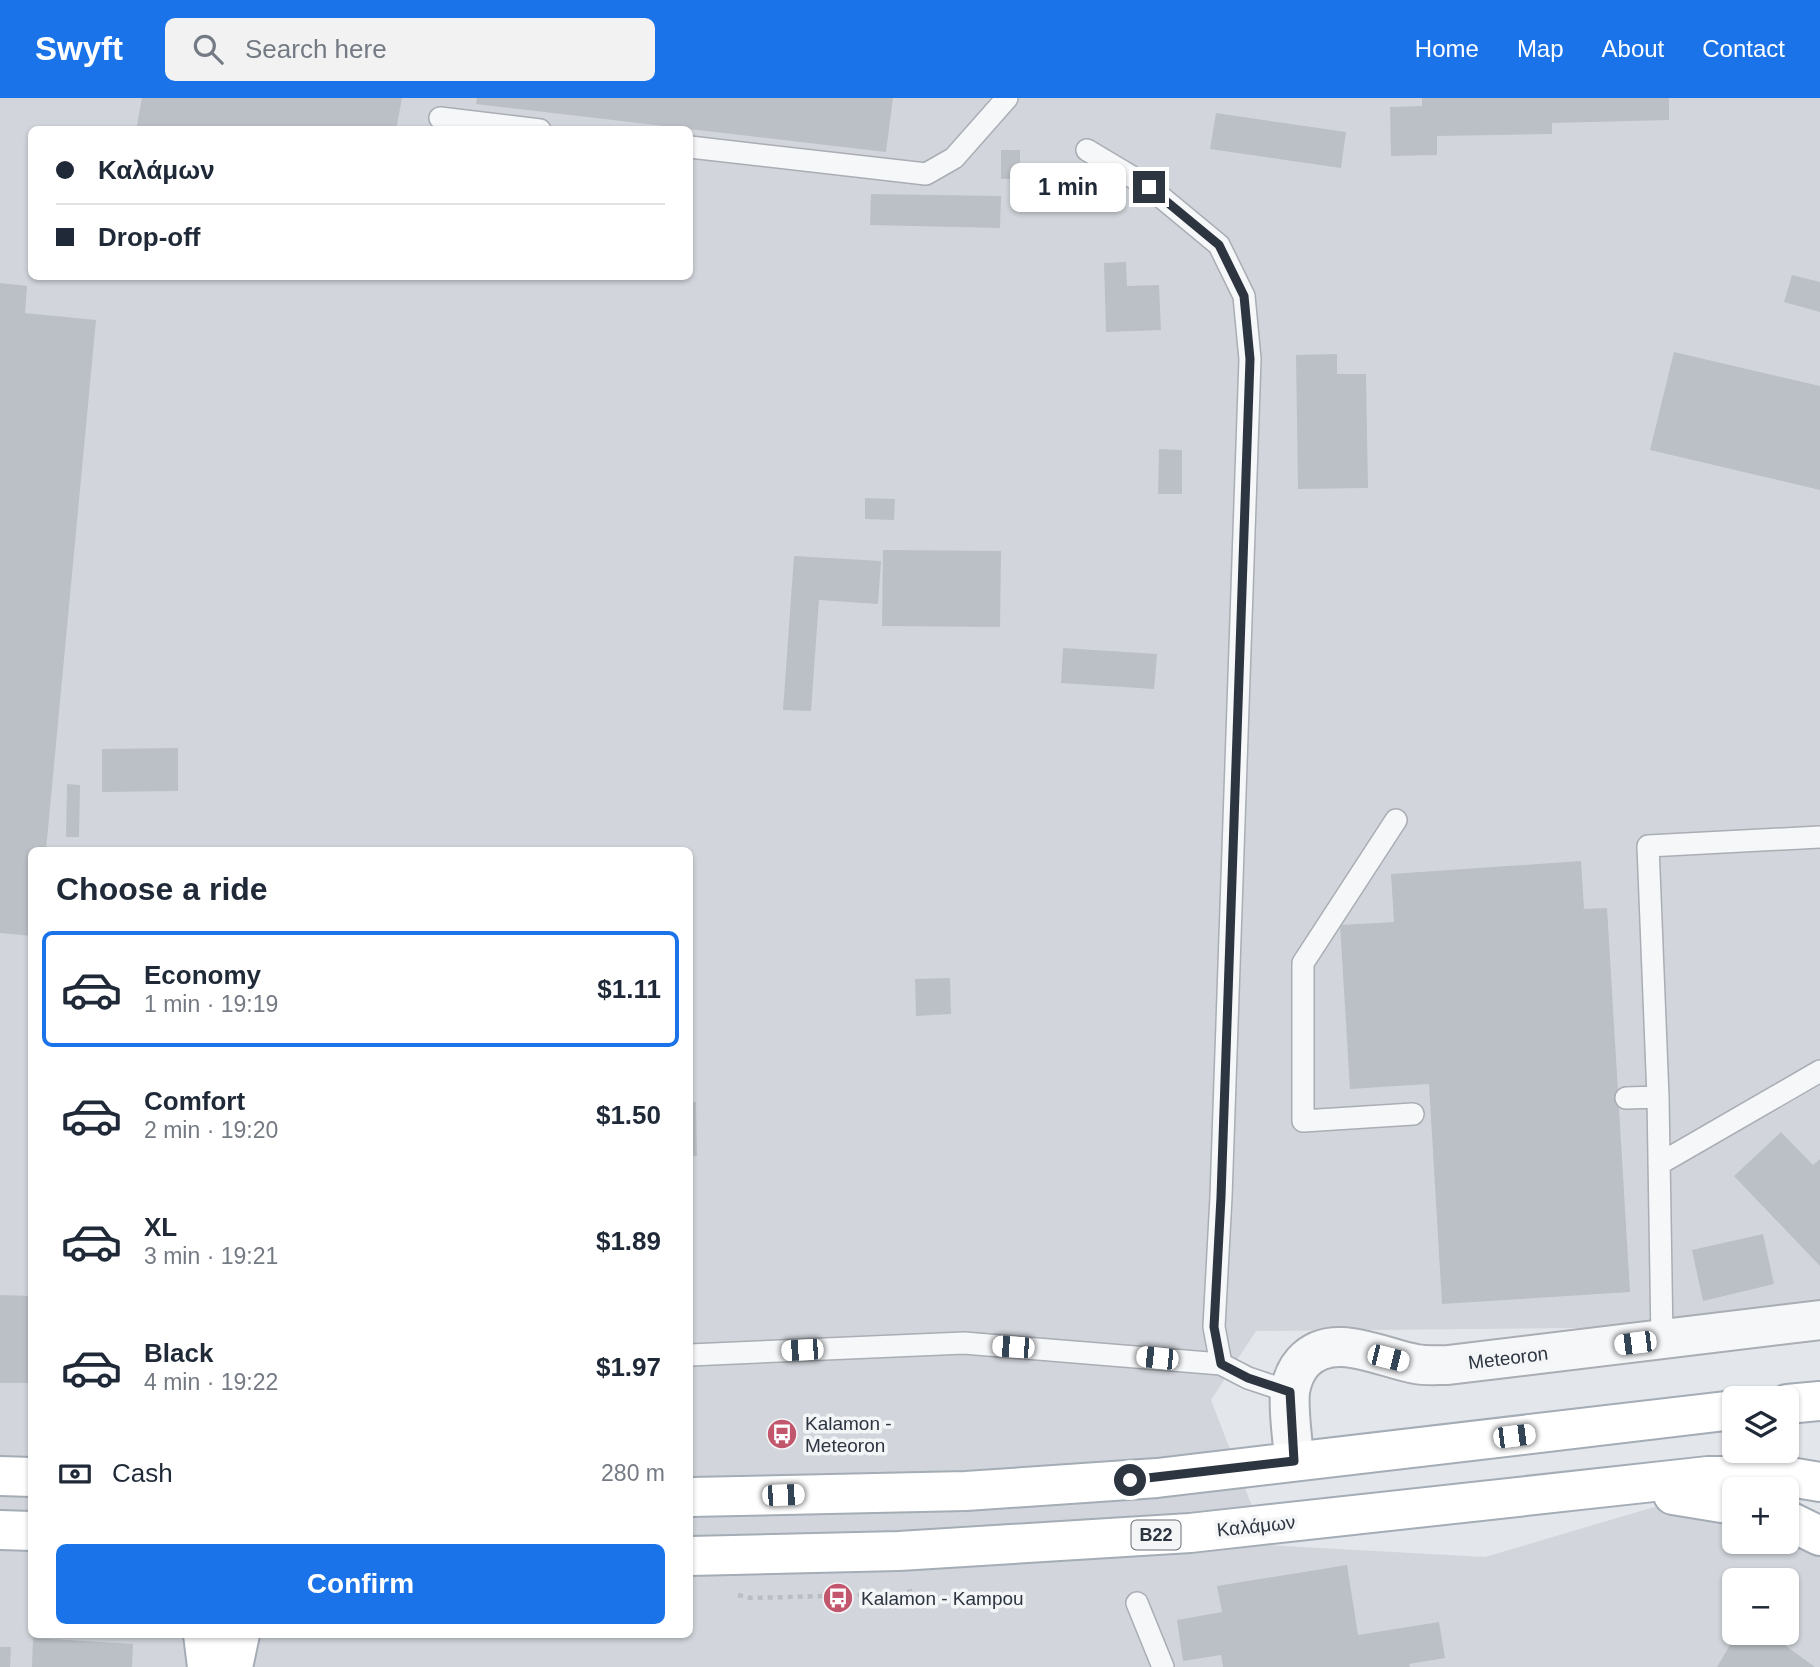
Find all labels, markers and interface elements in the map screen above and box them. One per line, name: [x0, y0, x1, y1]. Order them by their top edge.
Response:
search box: [165, 18, 655, 81]
text: Swyft: [35, 30, 123, 67]
icon: search: [189, 30, 227, 68]
text: Search here: [245, 34, 387, 64]
text: Home: [1415, 35, 1479, 62]
text: Map: [1517, 35, 1564, 62]
text: About: [1602, 35, 1664, 62]
text: Contact: [1702, 35, 1785, 62]
text: Καλάμων: [98, 155, 215, 185]
callout: 1 min: [1009, 162, 1124, 212]
route end: [1133, 171, 1165, 203]
text: 1 min: [1038, 174, 1098, 200]
text: Drop-off: [98, 222, 201, 252]
text: Choose a ride: [56, 871, 268, 907]
icon: car: [60, 958, 123, 1021]
text: Economy: [144, 960, 261, 990]
text: $1.11: [597, 974, 661, 1004]
text: 1 min · 19:19: [144, 991, 278, 1017]
icon: car: [60, 1084, 123, 1147]
text: Comfort: [144, 1086, 245, 1116]
text: $1.50: [596, 1100, 661, 1130]
text: 2 min · 19:20: [144, 1117, 278, 1143]
icon: car: [60, 1210, 123, 1273]
text: XL: [144, 1212, 177, 1242]
text: $1.89: [596, 1226, 661, 1256]
text: 3 min · 19:21: [144, 1243, 278, 1269]
car: [1613, 1330, 1658, 1356]
car: [992, 1335, 1035, 1359]
icon: car: [60, 1336, 123, 1399]
text: Black: [144, 1338, 213, 1368]
car: [781, 1338, 824, 1362]
car: [1366, 1343, 1411, 1373]
street label: Meteoron: [1467, 1343, 1549, 1373]
car: [1136, 1345, 1179, 1371]
text: $1.97: [596, 1352, 661, 1382]
text: 4 min · 19:22: [144, 1369, 278, 1395]
map controls: [1722, 1386, 1799, 1645]
button: layers: [1722, 1386, 1799, 1463]
place label: Kalamon - Meteoron: [805, 1413, 892, 1456]
bus stop icon: Kalamon - Meteoron: [765, 1417, 799, 1451]
car: [1492, 1423, 1537, 1449]
icon: cash: [56, 1455, 94, 1493]
text: Cash: [112, 1458, 173, 1488]
text: 280 m: [601, 1460, 665, 1486]
route start: [1114, 1464, 1146, 1496]
button: +: [1722, 1477, 1799, 1554]
car: [762, 1484, 805, 1506]
street label: Καλάμων: [1216, 1511, 1296, 1541]
road number: B22: [1132, 1520, 1180, 1550]
button: Confirm: [56, 1544, 665, 1624]
button: −: [1722, 1568, 1799, 1645]
bus stop icon: Kalamon - Kampou: [821, 1581, 855, 1615]
place label: Kalamon - Kampou: [861, 1588, 1024, 1609]

